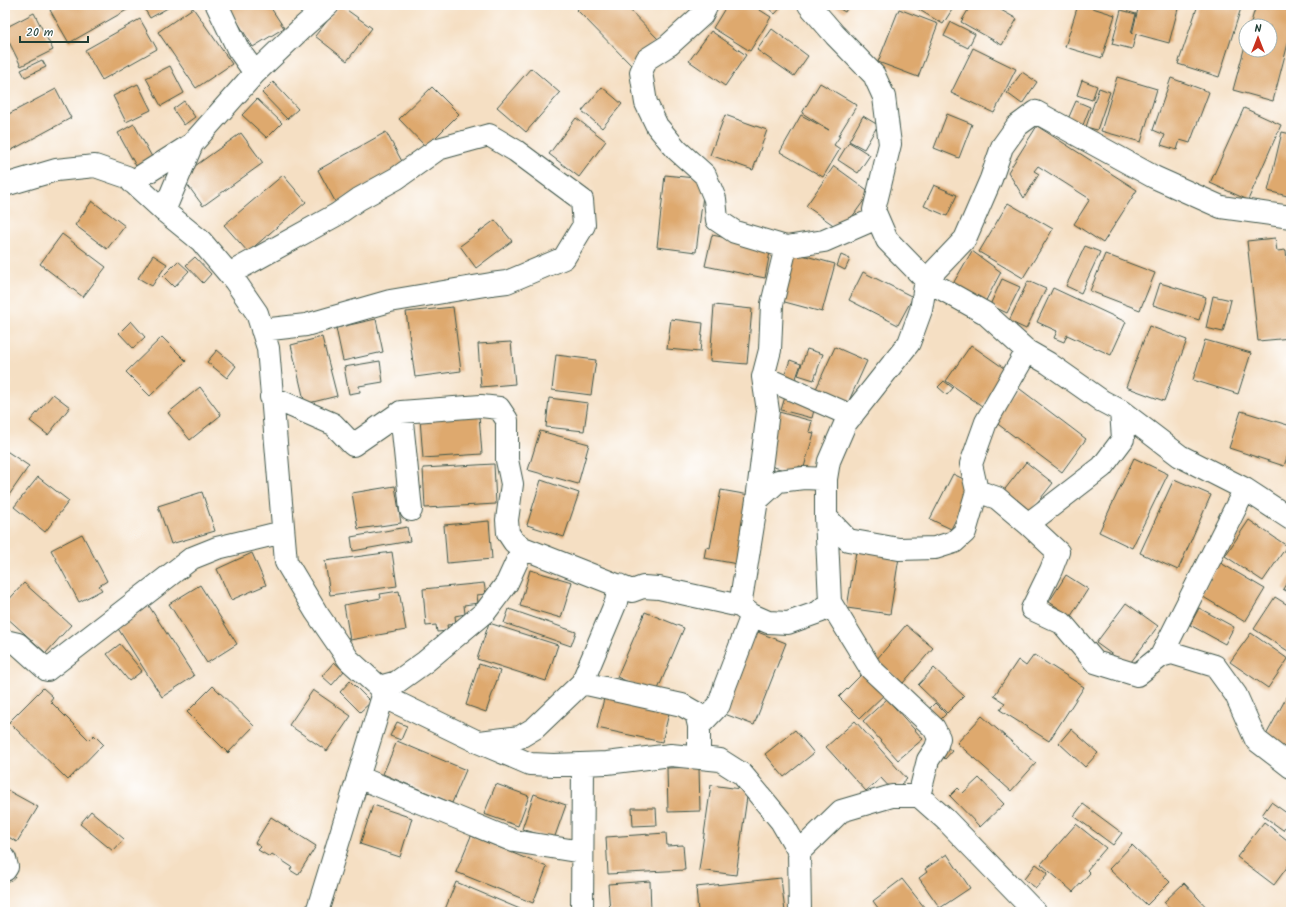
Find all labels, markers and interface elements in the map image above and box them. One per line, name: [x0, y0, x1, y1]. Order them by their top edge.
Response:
scale bar: [20, 18, 88, 44]
north arrow: [1238, 18, 1278, 58]
text: N: [1255, 20, 1262, 38]
text: 20 m: [26, 23, 54, 42]

